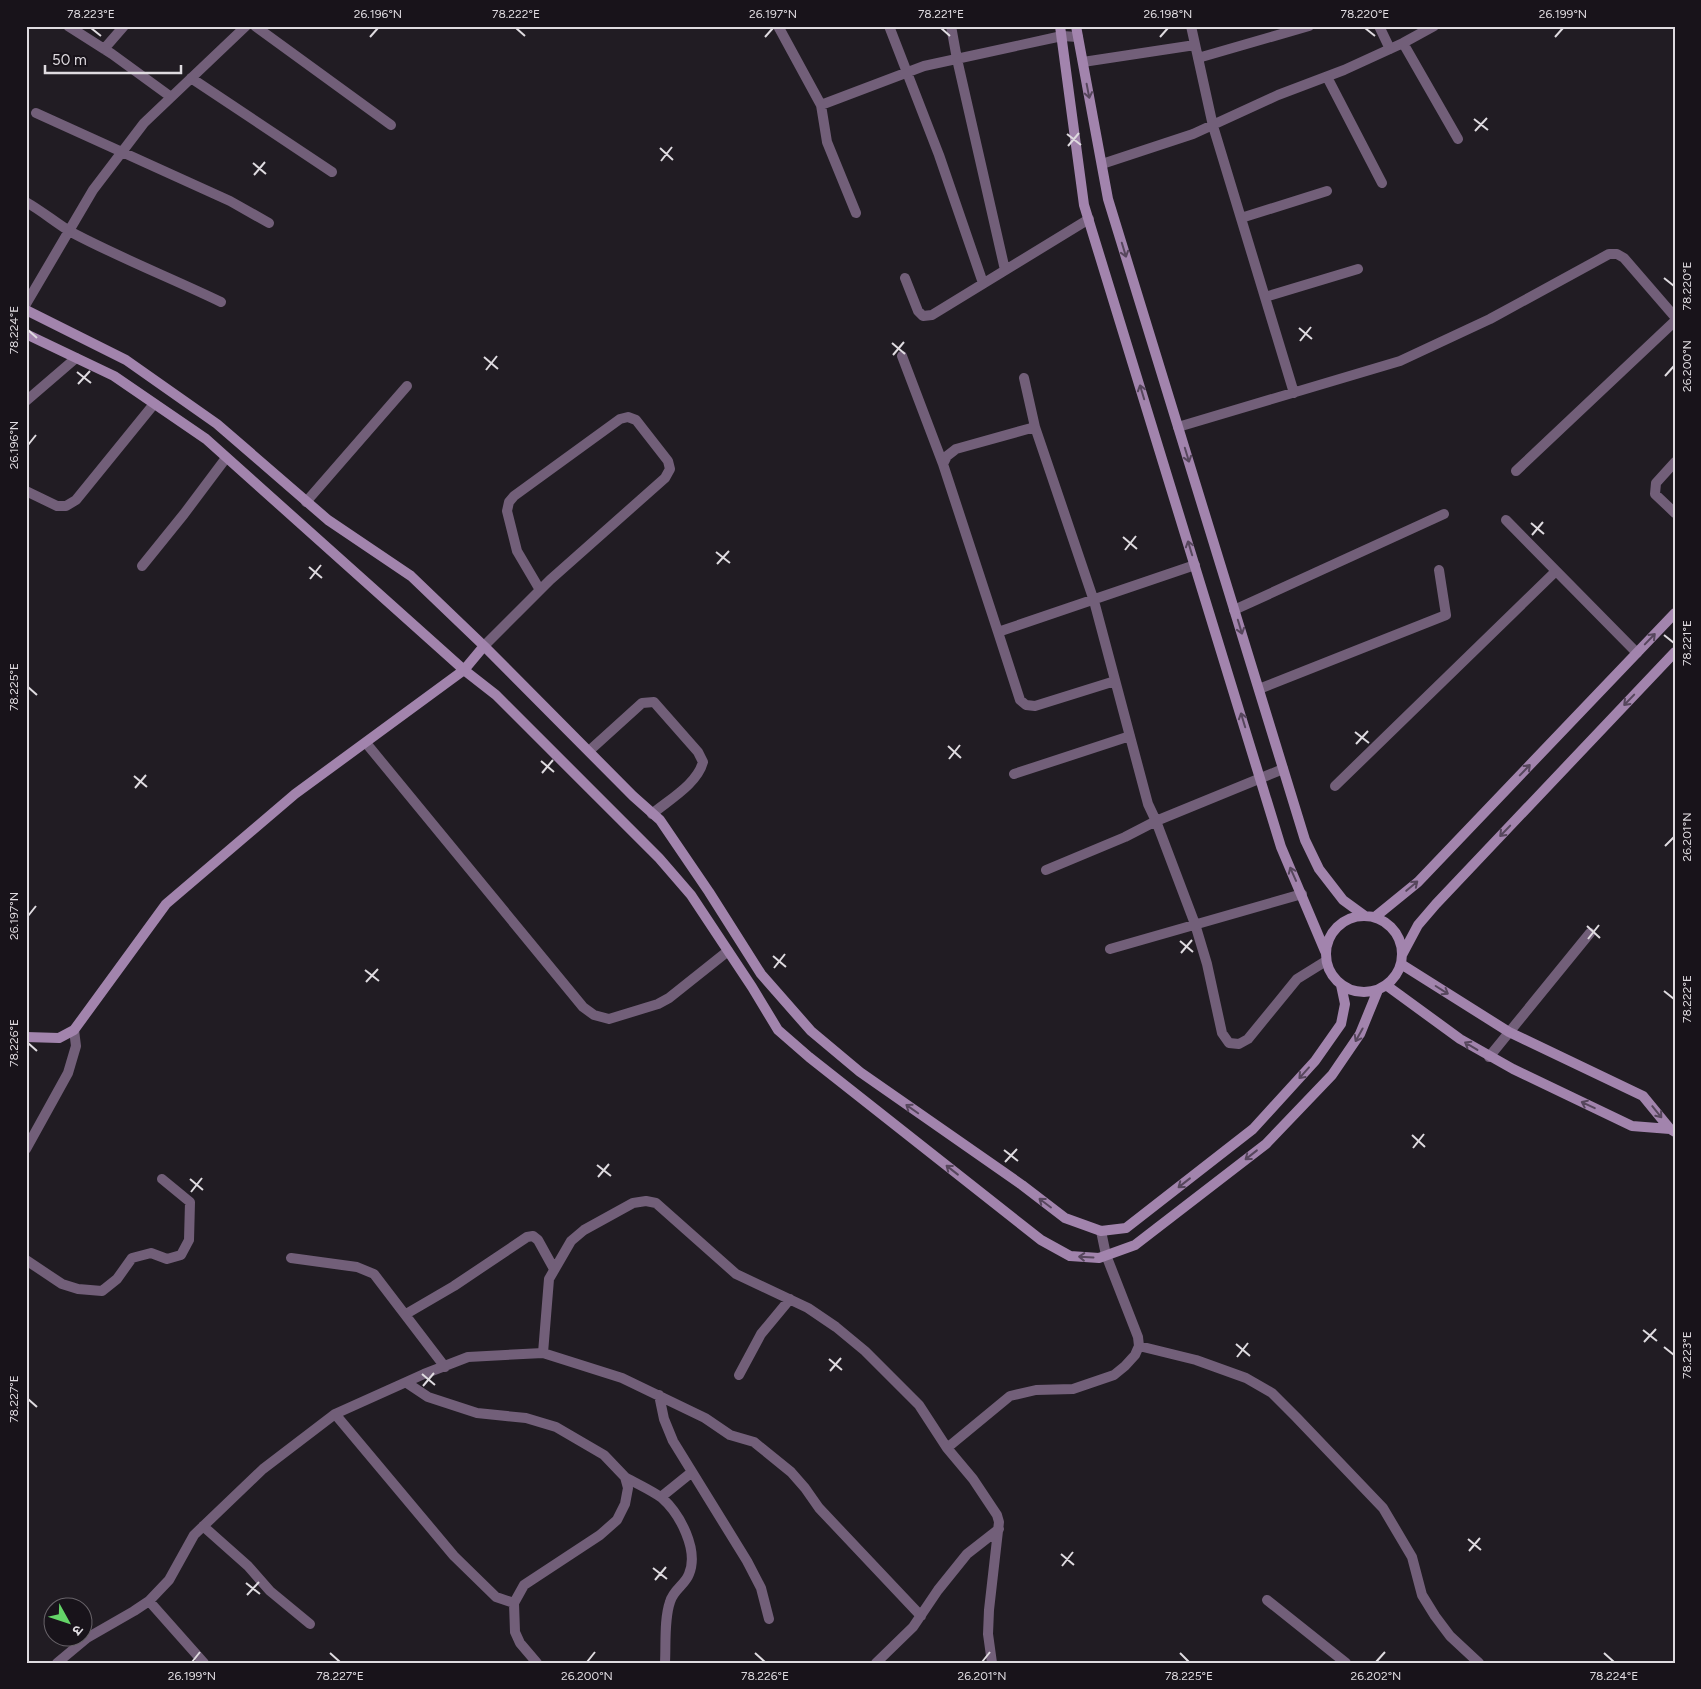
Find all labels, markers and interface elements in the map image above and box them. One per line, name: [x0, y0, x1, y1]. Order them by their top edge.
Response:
text: 78.223°E: [67, 7, 115, 21]
text: 26.196°N: [354, 7, 402, 21]
text: 78.222°E: [492, 7, 540, 21]
text: 26.197°N: [749, 7, 797, 21]
text: 78.221°E: [918, 7, 964, 21]
text: 26.198°N: [1144, 7, 1192, 21]
text: 78.220°E: [1341, 7, 1389, 21]
text: 26.199°N: [1539, 7, 1587, 21]
scale bar: [45, 42, 181, 74]
text: 50 m: [52, 51, 87, 69]
one-way arrow: [1084, 83, 1094, 99]
one-way arrow: [1119, 241, 1129, 257]
text: 78.220°E: [1680, 262, 1694, 310]
text: 78.224°E: [7, 306, 21, 354]
text: 26.200°N: [1680, 340, 1694, 392]
one-way arrow: [1137, 385, 1146, 401]
text: 26.196°N: [7, 421, 21, 469]
one-way arrow: [1183, 447, 1192, 463]
one-way arrow: [1184, 540, 1194, 556]
one-way arrow: [1235, 619, 1245, 635]
text: 78.221°E: [1680, 620, 1694, 666]
one-way arrow: [1643, 634, 1655, 646]
text: 78.225°E: [7, 663, 21, 711]
one-way arrow: [1623, 694, 1635, 707]
one-way arrow: [1237, 712, 1247, 728]
one-way arrow: [1519, 763, 1531, 776]
text: 26.201°N: [1680, 812, 1694, 862]
one-way arrow: [1499, 824, 1511, 837]
one-way arrow: [1288, 867, 1298, 882]
one-way arrow: [1406, 881, 1419, 892]
text: 26.197°N: [7, 892, 21, 940]
text: 78.222°E: [1680, 975, 1694, 1023]
one-way arrow: [1434, 985, 1448, 995]
text: 78.226°E: [7, 1019, 21, 1067]
one-way arrow: [1353, 1027, 1363, 1042]
one-way arrow: [1464, 1040, 1478, 1050]
one-way arrow: [1298, 1067, 1310, 1080]
one-way arrow: [1581, 1100, 1596, 1109]
one-way arrow: [905, 1104, 919, 1114]
one-way arrow: [1651, 1106, 1662, 1119]
one-way arrow: [1244, 1150, 1258, 1160]
one-way arrow: [946, 1164, 959, 1175]
one-way arrow: [1178, 1177, 1191, 1188]
one-way arrow: [1039, 1197, 1052, 1208]
one-way arrow: [1078, 1252, 1094, 1261]
text: 78.223°E: [1680, 1331, 1694, 1379]
text: 78.227°E: [7, 1375, 21, 1423]
north arrow: [42, 1596, 92, 1646]
text: उ: [68, 1621, 87, 1639]
text: 26.199°N: [168, 1669, 216, 1683]
text: 78.227°E: [316, 1669, 364, 1683]
text: 26.200°N: [561, 1669, 613, 1683]
text: 78.226°E: [741, 1669, 789, 1683]
text: 26.201°N: [957, 1669, 1007, 1683]
text: 78.225°E: [1165, 1669, 1213, 1683]
text: 26.202°N: [1351, 1669, 1401, 1683]
text: 78.224°E: [1590, 1669, 1638, 1683]

